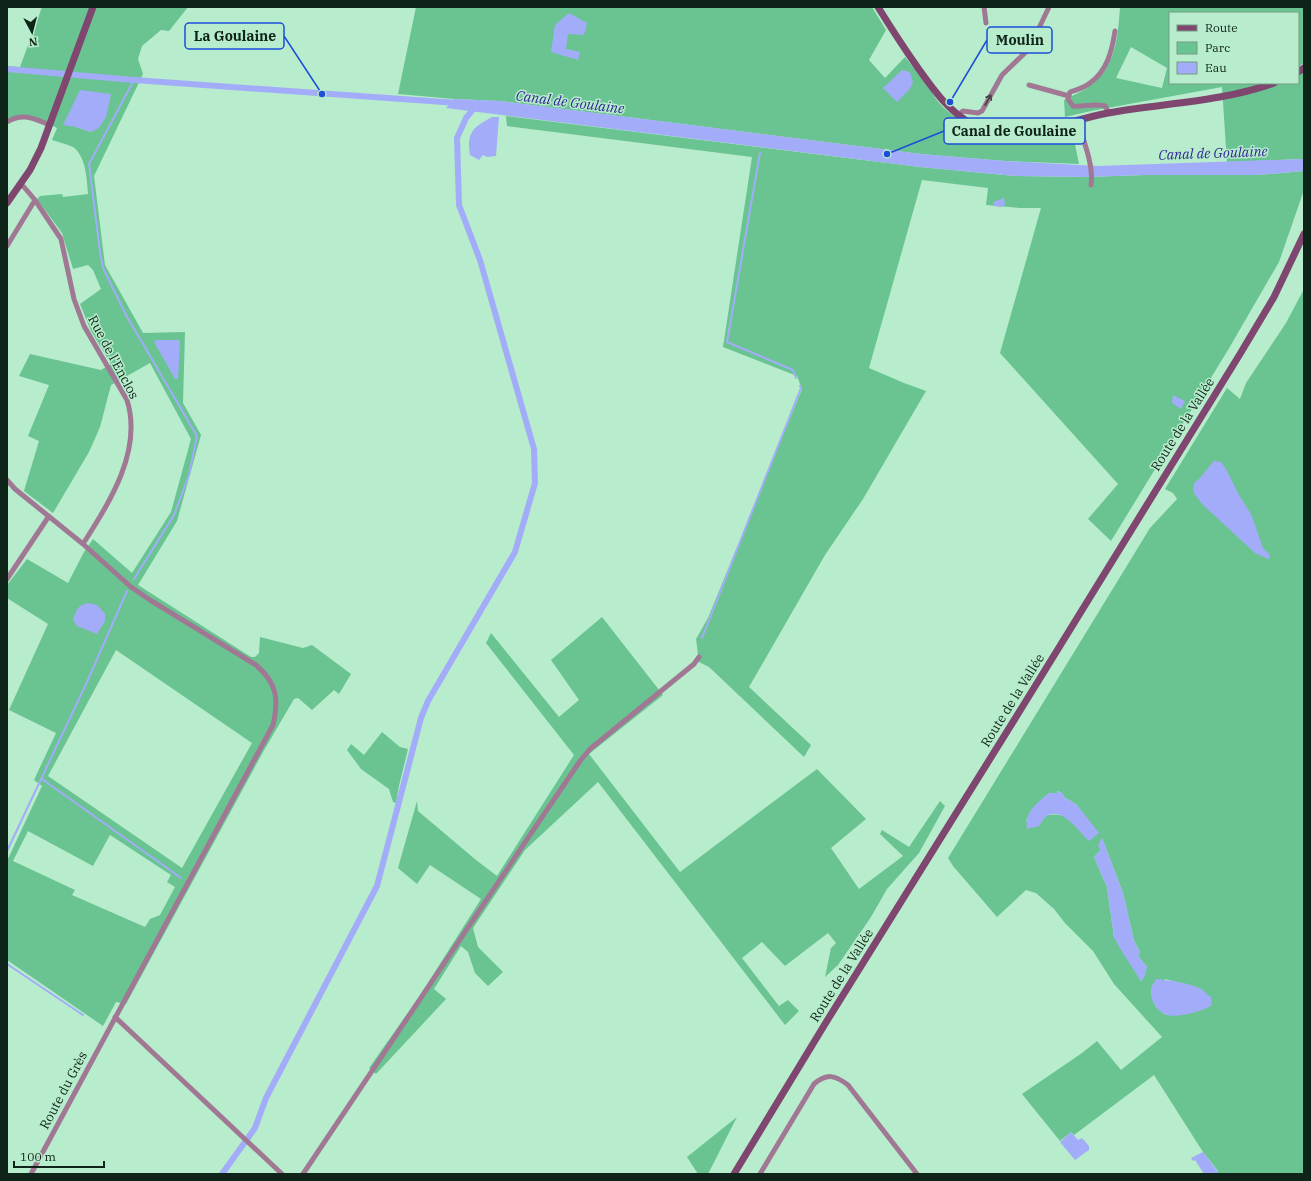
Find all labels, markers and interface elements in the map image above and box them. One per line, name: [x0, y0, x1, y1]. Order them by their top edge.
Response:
north arrow: [12, 12, 52, 52]
legend: [1169, 12, 1299, 84]
text: Route: [1205, 20, 1238, 35]
callout: La Goulaine: [185, 23, 284, 49]
text: La Goulaine: [194, 27, 276, 45]
callout: Moulin: [987, 27, 1052, 53]
text: Moulin: [996, 31, 1044, 49]
text: N: [28, 34, 38, 49]
text: Parc: [1205, 40, 1230, 55]
text: Eau: [1205, 60, 1227, 75]
water label: Canal de Goulaine: [515, 86, 626, 118]
one-way arrow: [985, 94, 993, 106]
callout: Canal de Goulaine: [944, 118, 1085, 144]
text: Canal de Goulaine: [952, 122, 1076, 140]
water label: Canal de Goulaine: [1158, 142, 1269, 164]
street label: Rue de l'Enclos: [84, 312, 143, 402]
street label: Route de la Vallée: [1147, 374, 1218, 474]
street label: Route de la Vallée: [977, 650, 1048, 750]
street label: Route de la Vallée: [806, 925, 877, 1025]
street label: Route du Grès: [36, 1048, 91, 1132]
scale bar: [14, 1143, 104, 1169]
text: 100 m: [20, 1149, 56, 1164]

